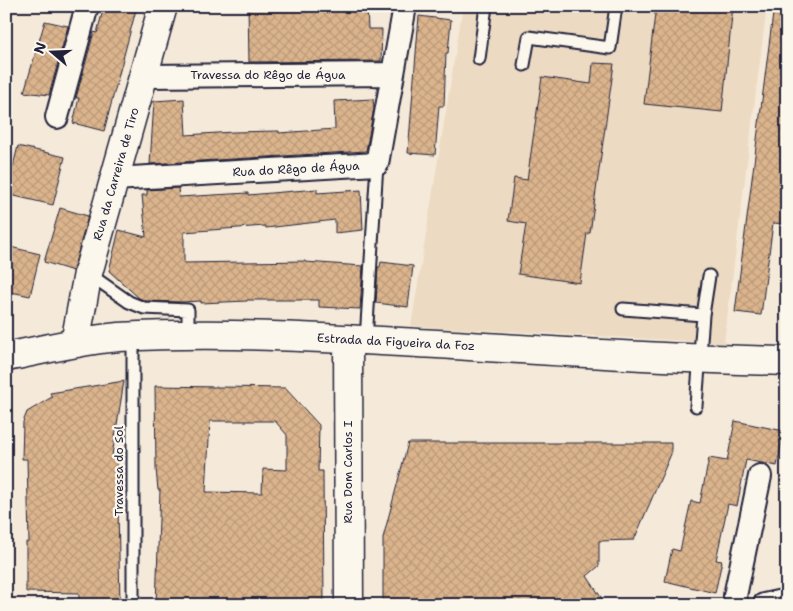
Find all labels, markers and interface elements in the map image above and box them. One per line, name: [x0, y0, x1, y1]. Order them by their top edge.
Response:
north arrow: [28, 28, 78, 78]
text: N: [29, 40, 50, 56]
street label: Travessa do Rêgo de Água: [191, 67, 346, 83]
street label: Rua da Carreira de Tiro: [89, 106, 143, 242]
street label: Rua do Rêgo de Água: [232, 158, 361, 180]
street label: Estrada da Figueira da Foz: [316, 330, 476, 354]
street label: Rua Dom Carlos I: [340, 420, 356, 523]
street label: Travessa do Sol: [111, 425, 127, 516]

